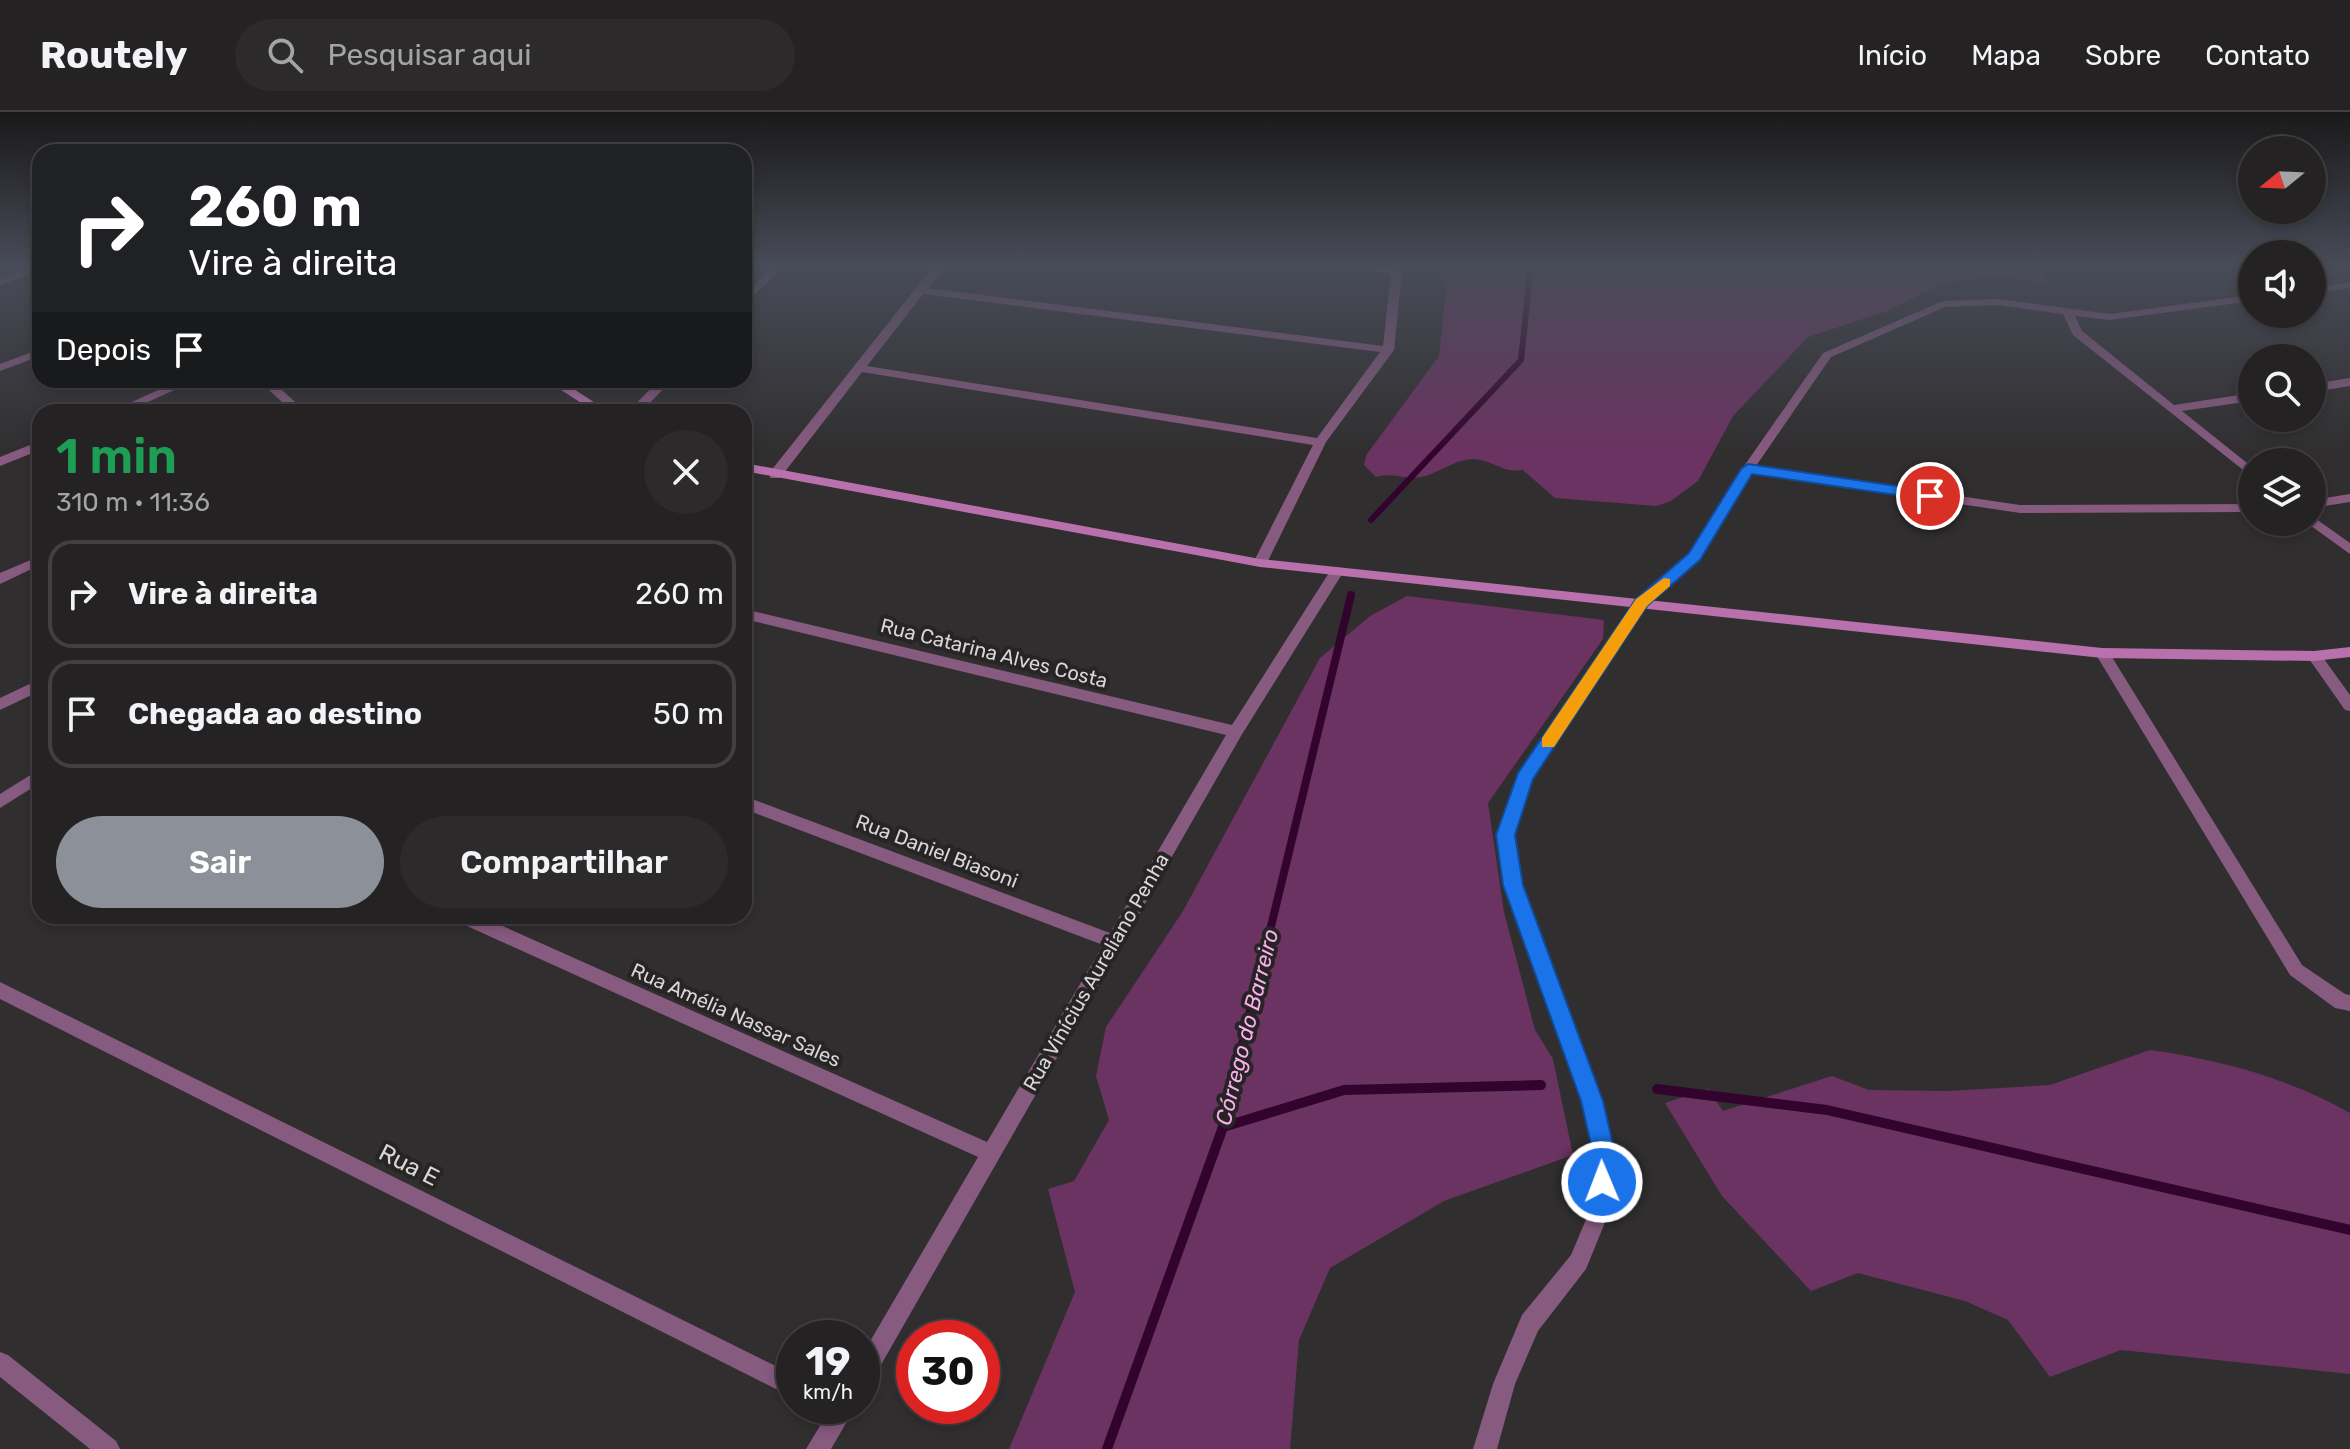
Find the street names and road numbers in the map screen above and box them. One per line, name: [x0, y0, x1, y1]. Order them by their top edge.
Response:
street label: Rua Catarina Alves Costa: [878, 613, 1110, 693]
street label: Rua Daniel Biasoni: [853, 809, 1021, 893]
street label: Rua Vinícius Aureliano Penha: [1018, 849, 1174, 1095]
street label: Rua Amélia Nassar Sales: [628, 958, 844, 1072]
street label: Rua E: [374, 1138, 444, 1192]

